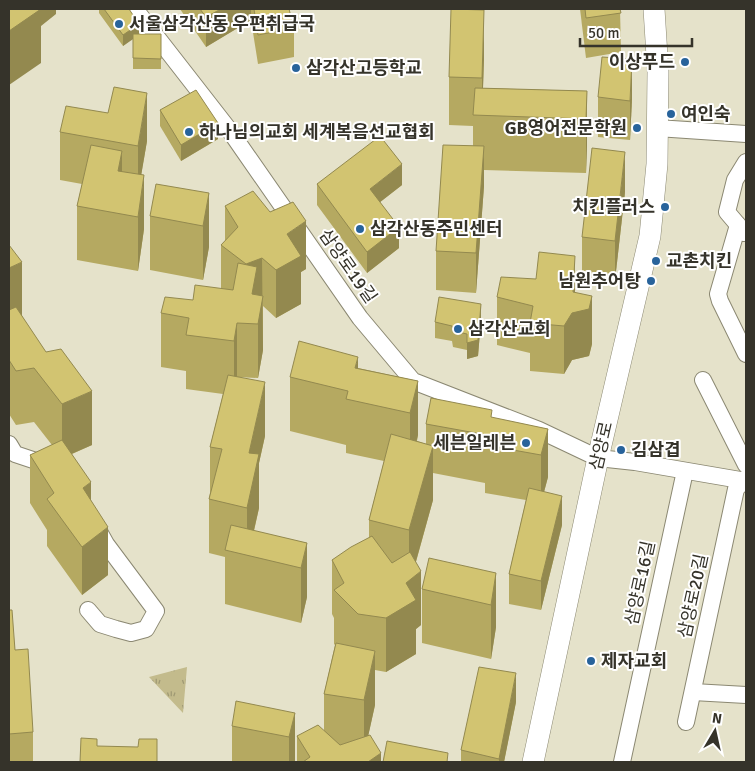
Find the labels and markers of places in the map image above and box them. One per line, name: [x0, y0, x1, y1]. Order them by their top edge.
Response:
place label: 서울삼각산동 우편취급국: [129, 13, 315, 35]
marker: 서울삼각산동 우편취급국: [113, 18, 125, 30]
place label: 이상푸드: [609, 51, 675, 73]
marker: 이상푸드: [679, 56, 691, 68]
place label: 삼각산고등학교: [306, 57, 422, 79]
marker: 삼각산고등학교: [290, 62, 302, 74]
place label: 여인숙: [681, 103, 731, 125]
marker: 여인숙: [665, 108, 677, 120]
place label: GB영어전문학원: [505, 117, 627, 139]
place label: 하나님의교회 세계복음선교협회: [199, 121, 435, 143]
marker: GB영어전문학원: [631, 122, 643, 134]
marker: 하나님의교회 세계복음선교협회: [183, 126, 195, 138]
place label: 치킨플러스: [572, 196, 655, 218]
marker: 치킨플러스: [659, 201, 671, 213]
place label: 삼각산동주민센터: [370, 218, 502, 240]
marker: 삼각산동주민센터: [354, 223, 366, 235]
place label: 교촌치킨: [666, 250, 732, 272]
marker: 교촌치킨: [650, 255, 662, 267]
place label: 남원추어탕: [558, 270, 641, 292]
marker: 남원추어탕: [645, 275, 657, 287]
place label: 삼각산교회: [468, 318, 551, 340]
marker: 삼각산교회: [452, 323, 464, 335]
place label: 세븐일레븐: [433, 432, 516, 454]
marker: 세븐일레븐: [520, 437, 532, 449]
place label: 김삼겹: [631, 439, 681, 461]
marker: 김삼겹: [615, 444, 627, 456]
place label: 제자교회: [601, 650, 667, 672]
marker: 제자교회: [585, 655, 597, 667]

